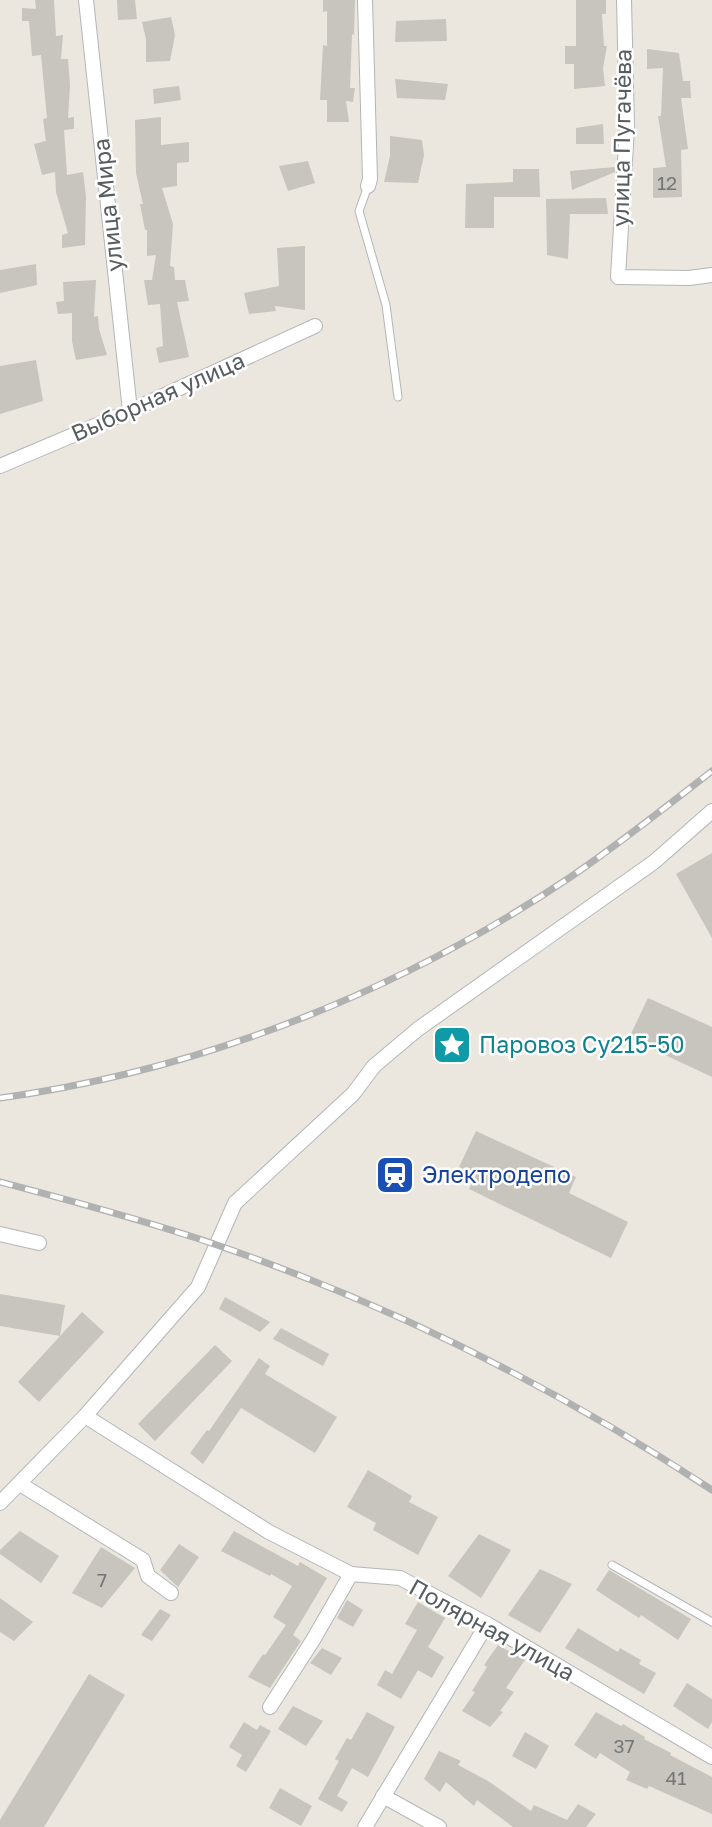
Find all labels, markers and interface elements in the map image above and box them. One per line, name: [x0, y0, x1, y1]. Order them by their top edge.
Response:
street label: улица Пугачёва: [605, 49, 637, 227]
street label: улица Мира: [86, 137, 128, 273]
house number: 12: [657, 171, 677, 194]
street label: Выборная улица: [66, 345, 249, 447]
place icon: Паровоз Су215-50: [431, 1024, 473, 1066]
place label: Паровоз Су215-50: [479, 1030, 685, 1058]
station icon: Электродепо: [374, 1154, 416, 1196]
place label: Электродепо: [422, 1160, 571, 1188]
house number: 7: [97, 1568, 107, 1591]
street label: Полярная улица: [405, 1572, 580, 1686]
house number: 37: [613, 1734, 635, 1757]
house number: 41: [666, 1766, 686, 1789]

